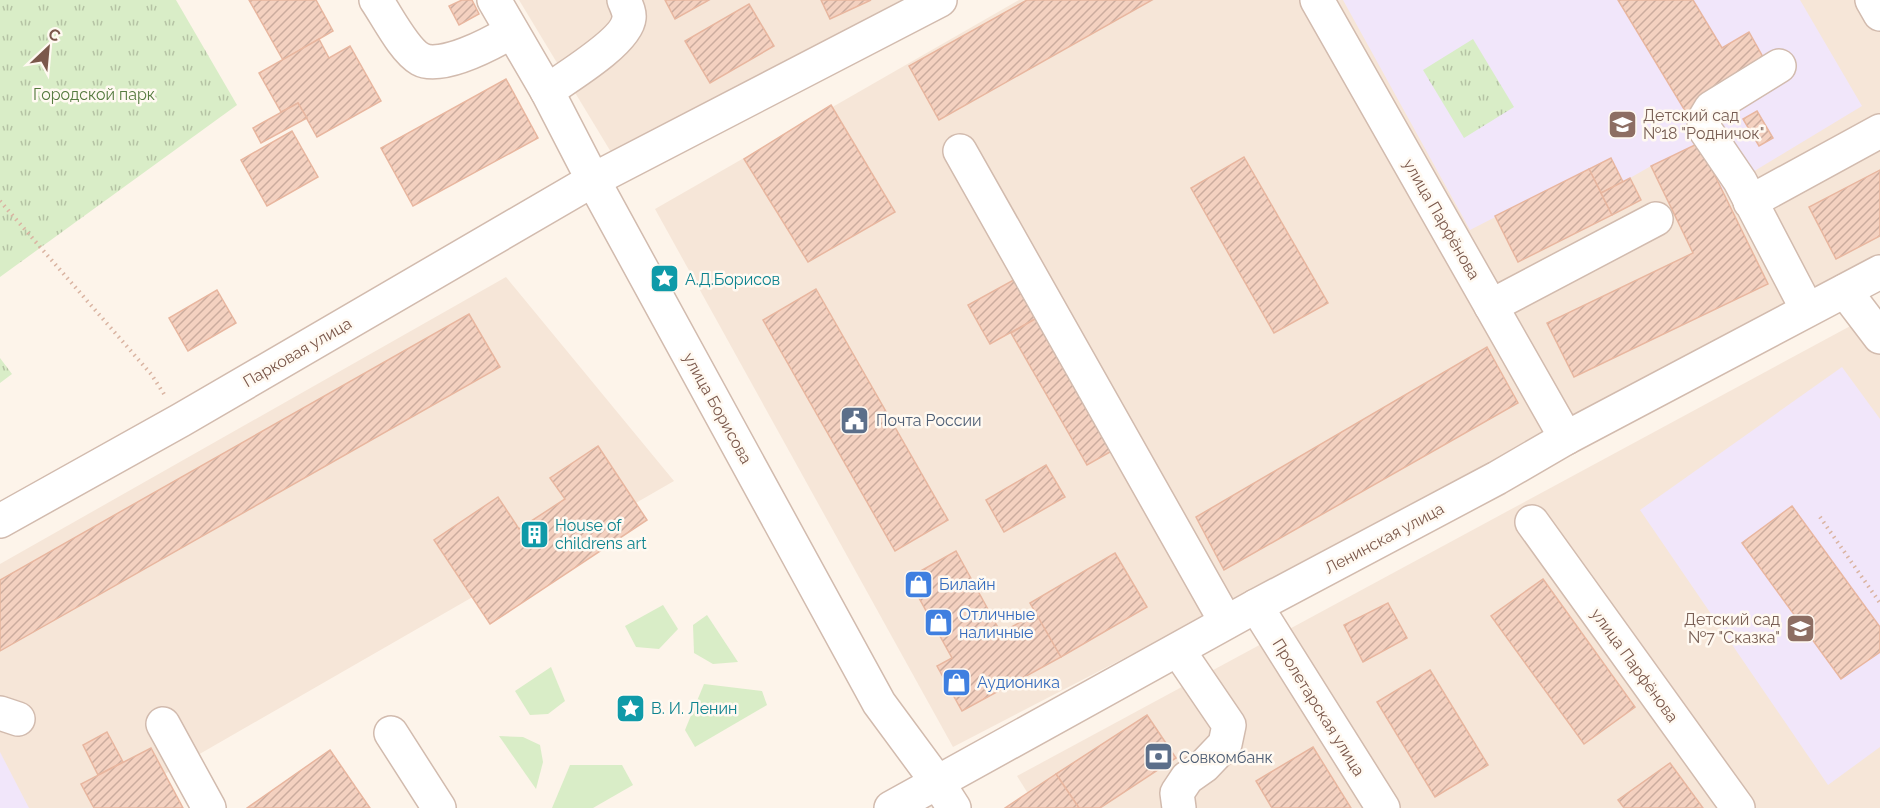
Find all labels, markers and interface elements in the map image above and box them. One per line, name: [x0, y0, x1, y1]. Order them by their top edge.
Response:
north arrow: [18, 18, 78, 78]
text: С: [45, 24, 63, 46]
park label: Городской парк: [33, 85, 155, 104]
place label: Детский сад №18 "Родничок": [1643, 106, 1764, 143]
school or university icon: Детский сад №18 "Родничок": [1606, 108, 1638, 140]
street label: улица Парфёнова: [1399, 156, 1484, 283]
place icon: А.Д.Борисов: [648, 263, 680, 295]
place label: А.Д.Борисов: [685, 270, 780, 289]
street label: Парковая улица: [240, 314, 355, 391]
street label: улица Борисова: [679, 349, 756, 467]
public building icon: Почта России: [839, 404, 871, 436]
place label: Почта России: [876, 411, 982, 430]
street label: Ленинская улица: [1321, 499, 1447, 578]
place label: House of childrens art: [555, 516, 647, 553]
building icon: House of childrens art: [518, 518, 550, 550]
shop icon: Билайн: [902, 568, 934, 600]
place label: Билайн: [939, 575, 996, 594]
place label: Отличные наличные: [959, 605, 1035, 642]
street label: улица Парфёнова: [1587, 605, 1682, 726]
shop icon: Отличные наличные: [922, 607, 954, 639]
place label: Детский сад №7 "Сказка": [1684, 610, 1780, 647]
school or university icon: Детский сад №7 "Сказка": [1785, 612, 1817, 644]
street label: Пролетарская улица: [1269, 635, 1369, 780]
shop icon: Аудионика: [940, 666, 972, 698]
place label: Аудионика: [977, 673, 1060, 692]
place icon: В. И. Ленин: [614, 692, 646, 724]
place label: В. И. Ленин: [651, 699, 737, 718]
bank icon: Совкомбанк: [1142, 741, 1174, 773]
place label: Совкомбанк: [1179, 748, 1273, 767]

